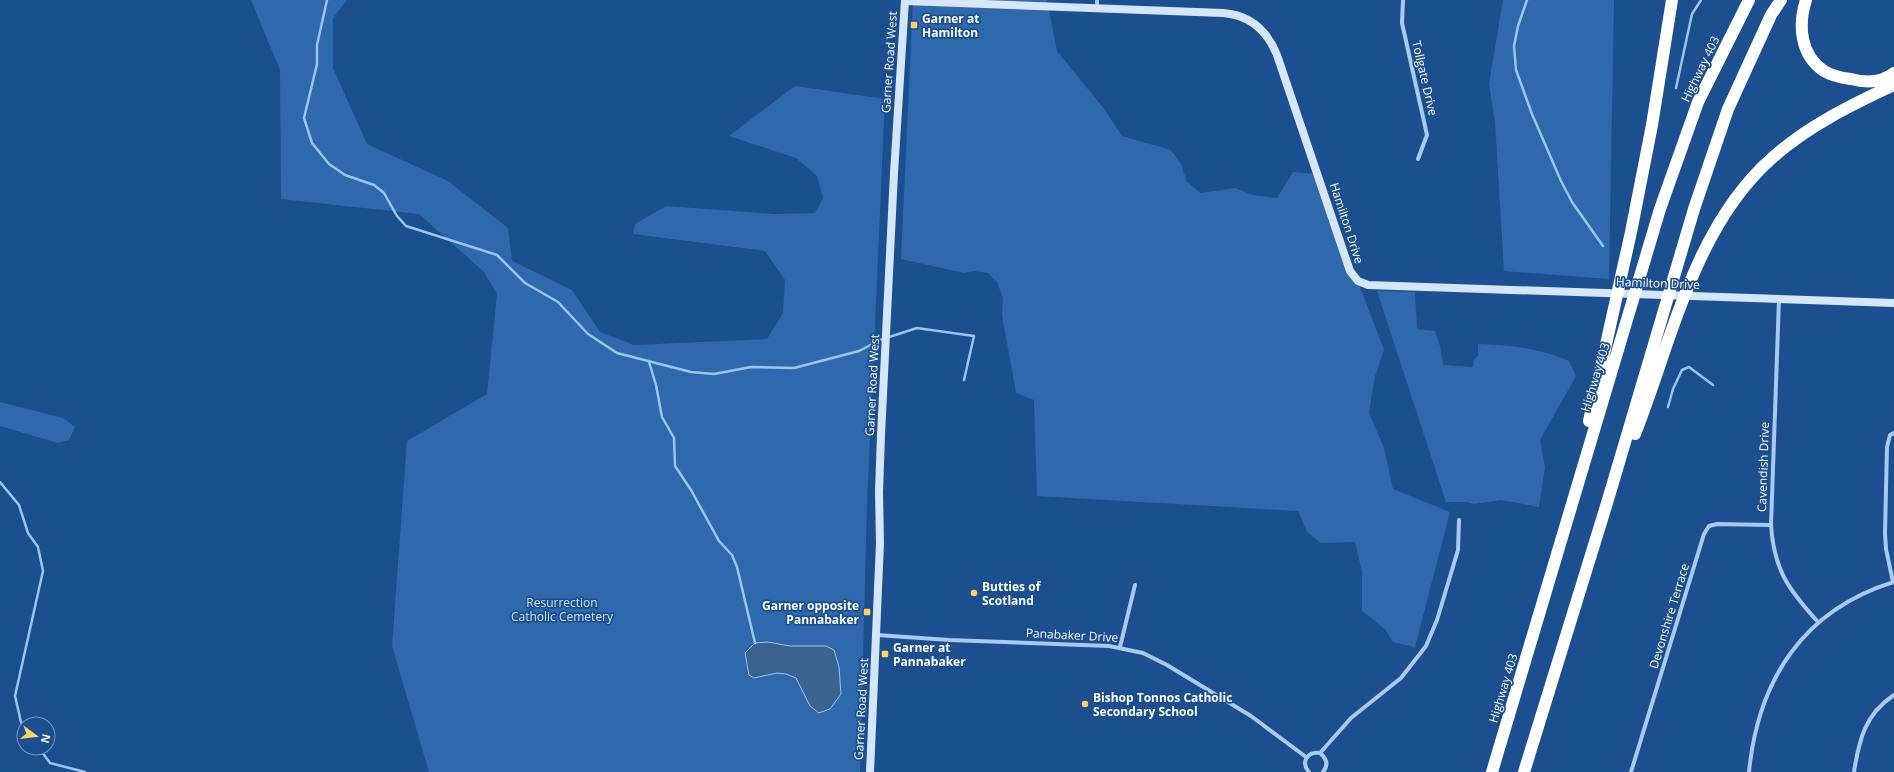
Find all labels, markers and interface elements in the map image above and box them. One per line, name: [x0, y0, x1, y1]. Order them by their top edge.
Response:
place label: Garner at Hamilton: [922, 10, 979, 41]
street label: Garner Road West: [877, 11, 901, 113]
marker: Garner at Hamilton: [909, 20, 919, 30]
street label: Highway 403: [1677, 33, 1723, 105]
street label: Tollgate Drive: [1408, 39, 1442, 117]
street label: Hamilton Drive: [1326, 180, 1368, 266]
street label: Hamilton Drive: [1616, 273, 1701, 293]
street label: Garner Road West: [861, 334, 883, 436]
street label: Highway 403: [1576, 340, 1614, 414]
street label: Cavendish Drive: [1753, 421, 1773, 512]
street label: Devonshire Terrace: [1645, 561, 1693, 671]
place label: Butties of Scotland: [982, 578, 1042, 609]
marker: Butties of Scotland: [969, 588, 979, 598]
park label: Resurrection Catholic Cemetery: [511, 594, 614, 625]
place label: Garner opposite Pannabaker: [762, 597, 860, 628]
marker: Garner opposite Pannabaker: [862, 607, 872, 617]
street label: Panabaker Drive: [1025, 624, 1119, 646]
place label: Garner at Pannabaker: [893, 639, 966, 670]
marker: Garner at Pannabaker: [880, 649, 890, 659]
street label: Highway 403: [1484, 651, 1522, 725]
street label: Garner Road West: [850, 658, 872, 760]
place label: Bishop Tonnos Catholic Secondary School: [1093, 689, 1232, 720]
marker: Bishop Tonnos Catholic Secondary School: [1080, 699, 1090, 709]
north arrow: [16, 716, 56, 756]
text: N: [38, 732, 55, 745]

